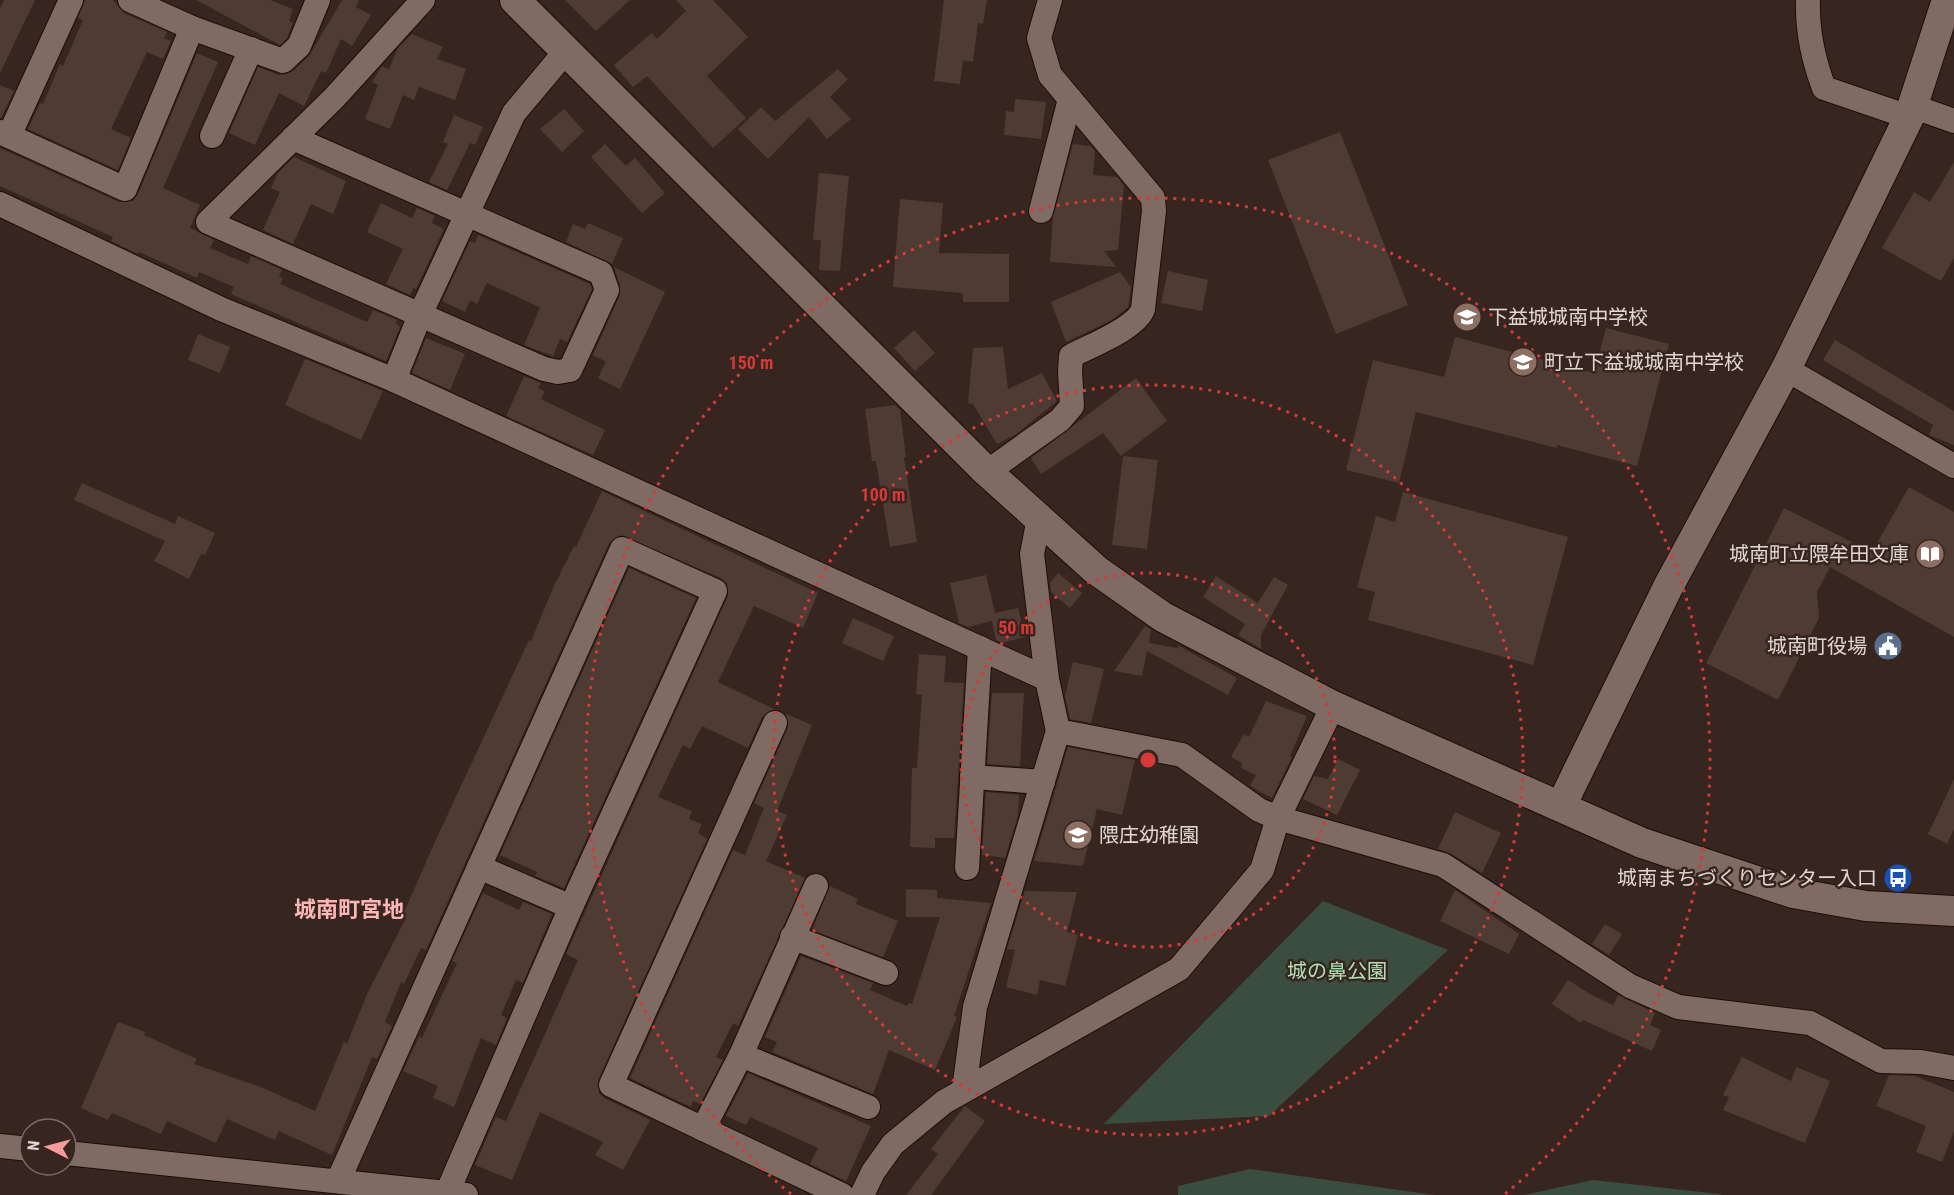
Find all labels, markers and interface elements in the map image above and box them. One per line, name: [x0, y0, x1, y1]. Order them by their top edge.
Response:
school or university icon: 下益城城南中学校: [1451, 301, 1483, 333]
place label: 下益城城南中学校: [1488, 305, 1648, 329]
school or university icon: 町立下益城城南中学校: [1507, 346, 1539, 378]
place label: 町立下益城城南中学校: [1544, 350, 1744, 374]
text: 150 m: [729, 352, 773, 373]
text: 100 m: [861, 484, 905, 505]
library icon: 城南町立隈牟田文庫: [1914, 538, 1946, 570]
place label: 城南町立隈牟田文庫: [1729, 542, 1909, 566]
text: 50 m: [998, 617, 1034, 638]
public building icon: 城南町役場: [1872, 630, 1904, 662]
place label: 城南町役場: [1767, 634, 1867, 658]
centre of rings: [1138, 750, 1158, 770]
school or university icon: 隈庄幼稚園: [1062, 819, 1094, 851]
place label: 隈庄幼稚園: [1099, 823, 1199, 847]
bus stop icon: 城南まちづくりセンター入口: [1882, 862, 1914, 894]
place label: 城南まちづくりセンター入口: [1617, 866, 1877, 890]
district label: 城南町宮地: [294, 897, 404, 922]
park label: 城の鼻公園: [1287, 959, 1387, 983]
north arrow: [18, 1117, 78, 1177]
text: N: [24, 1140, 44, 1151]

